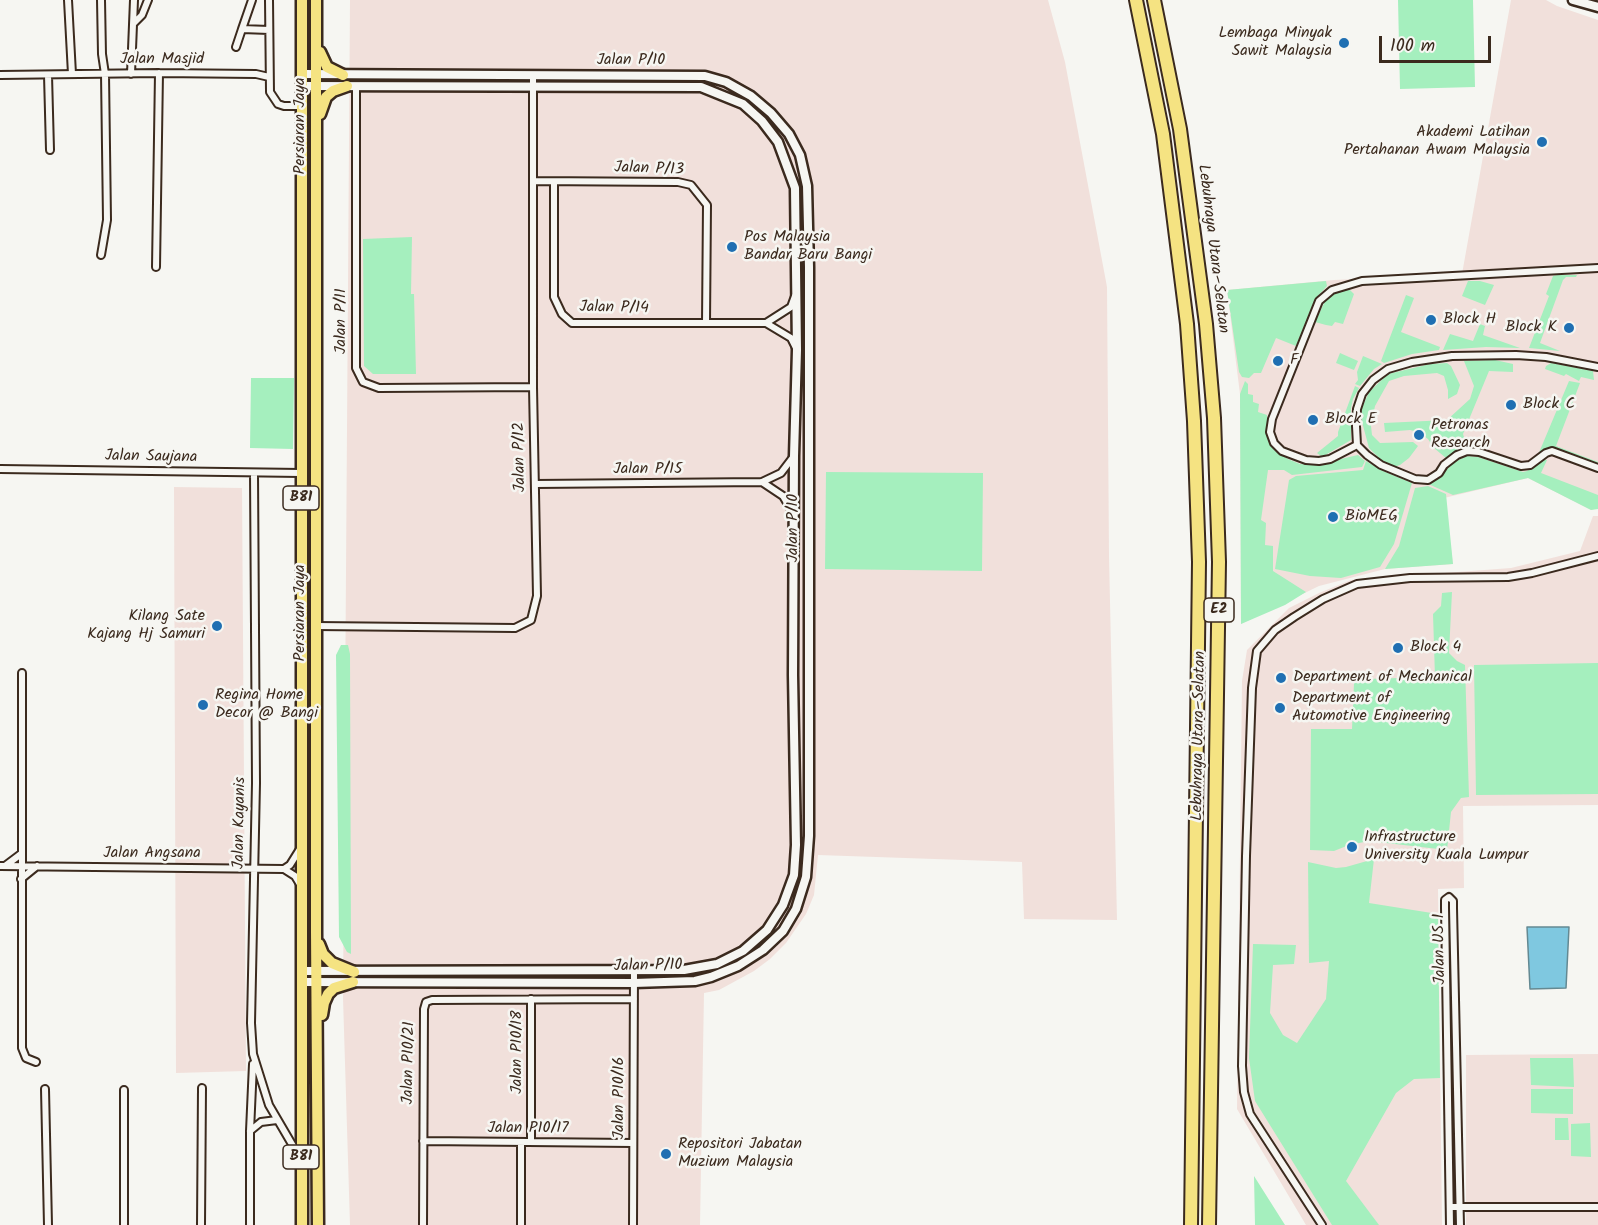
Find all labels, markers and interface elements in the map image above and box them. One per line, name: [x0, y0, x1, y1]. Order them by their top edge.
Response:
place label: Lembaga Minyak Sawit Malaysia: [1218, 24, 1332, 62]
scale bar: [1382, 24, 1494, 62]
text: 100 m: [1390, 32, 1435, 61]
marker: Lembaga Minyak Sawit Malaysia: [1337, 36, 1351, 50]
street label: Jalan Masjid: [120, 50, 204, 70]
street label: Jalan P/10: [597, 51, 665, 71]
street label: Persiaran Jaya: [291, 77, 311, 175]
place label: Akademi Latihan Pertahanan Awam Malaysia: [1344, 123, 1530, 161]
marker: Akademi Latihan Pertahanan Awam Malaysia: [1535, 135, 1549, 149]
street label: Jalan P/13: [614, 159, 684, 181]
street label: Lebuhraya Utara–Selatan: [1192, 163, 1232, 335]
place label: Pos Malaysia Bandar Baru Bangi: [744, 228, 872, 266]
marker: Pos Malaysia Bandar Baru Bangi: [725, 240, 739, 254]
street label: Jalan P/11: [332, 288, 352, 354]
street label: Jalan P/14: [579, 299, 649, 319]
place label: Block H: [1443, 310, 1496, 330]
marker: Block H: [1424, 313, 1438, 327]
place label: Block K: [1505, 318, 1557, 338]
marker: Block K: [1562, 321, 1576, 335]
place label: F: [1290, 351, 1298, 371]
marker: F: [1271, 354, 1285, 368]
place label: Block C: [1523, 395, 1575, 415]
marker: Block C: [1504, 398, 1518, 412]
place label: Block E: [1325, 410, 1377, 430]
marker: Block E: [1306, 413, 1320, 427]
place label: Petronas Research: [1431, 416, 1490, 454]
street label: Jalan P/12: [511, 422, 531, 492]
marker: Petronas Research: [1412, 428, 1426, 442]
street label: Jalan Saujana: [105, 448, 197, 468]
street label: Jalan P/15: [613, 460, 683, 480]
road number: B81: [283, 486, 319, 510]
street label: Jalan P/10: [784, 494, 804, 562]
place label: BioMEG: [1345, 507, 1398, 527]
marker: BioMEG: [1326, 510, 1340, 524]
street label: Persiaran Jaya: [291, 564, 311, 662]
road number: E2: [1204, 598, 1234, 622]
place label: Kilang Sate Kajang Hj Samuri: [87, 607, 205, 645]
marker: Kilang Sate Kajang Hj Samuri: [210, 619, 224, 633]
place label: Block 4: [1410, 638, 1461, 658]
marker: Block 4: [1391, 641, 1405, 655]
street label: Lebuhraya Utara–Selatan: [1189, 651, 1211, 821]
place label: Department of Mechanical: [1293, 668, 1472, 688]
marker: Department of Mechanical: [1274, 671, 1288, 685]
place label: Regina Home Decor @ Bangi: [215, 686, 318, 724]
place label: Department of Automotive Engineering: [1292, 689, 1451, 727]
marker: Regina Home Decor @ Bangi: [196, 698, 210, 712]
marker: Department of Automotive Engineering: [1273, 701, 1287, 715]
street label: Jalan Kayanis: [231, 777, 251, 869]
place label: Infrastructure University Kuala Lumpur: [1364, 828, 1528, 866]
marker: Infrastructure University Kuala Lumpur: [1345, 840, 1359, 854]
street label: Jalan Angsana: [103, 844, 201, 864]
street label: Jalan US 1: [1431, 913, 1451, 985]
street label: Jalan P/10: [613, 957, 683, 977]
street label: Jalan P10/18: [508, 1010, 528, 1094]
street label: Jalan P10/21: [400, 1021, 420, 1105]
street label: Jalan P10/16: [610, 1057, 630, 1139]
street label: Jalan P10/17: [487, 1119, 569, 1139]
place label: Repositori Jabatan Muzium Malaysia: [678, 1135, 802, 1173]
road number: B81: [283, 1145, 319, 1169]
marker: Repositori Jabatan Muzium Malaysia: [659, 1147, 673, 1161]

